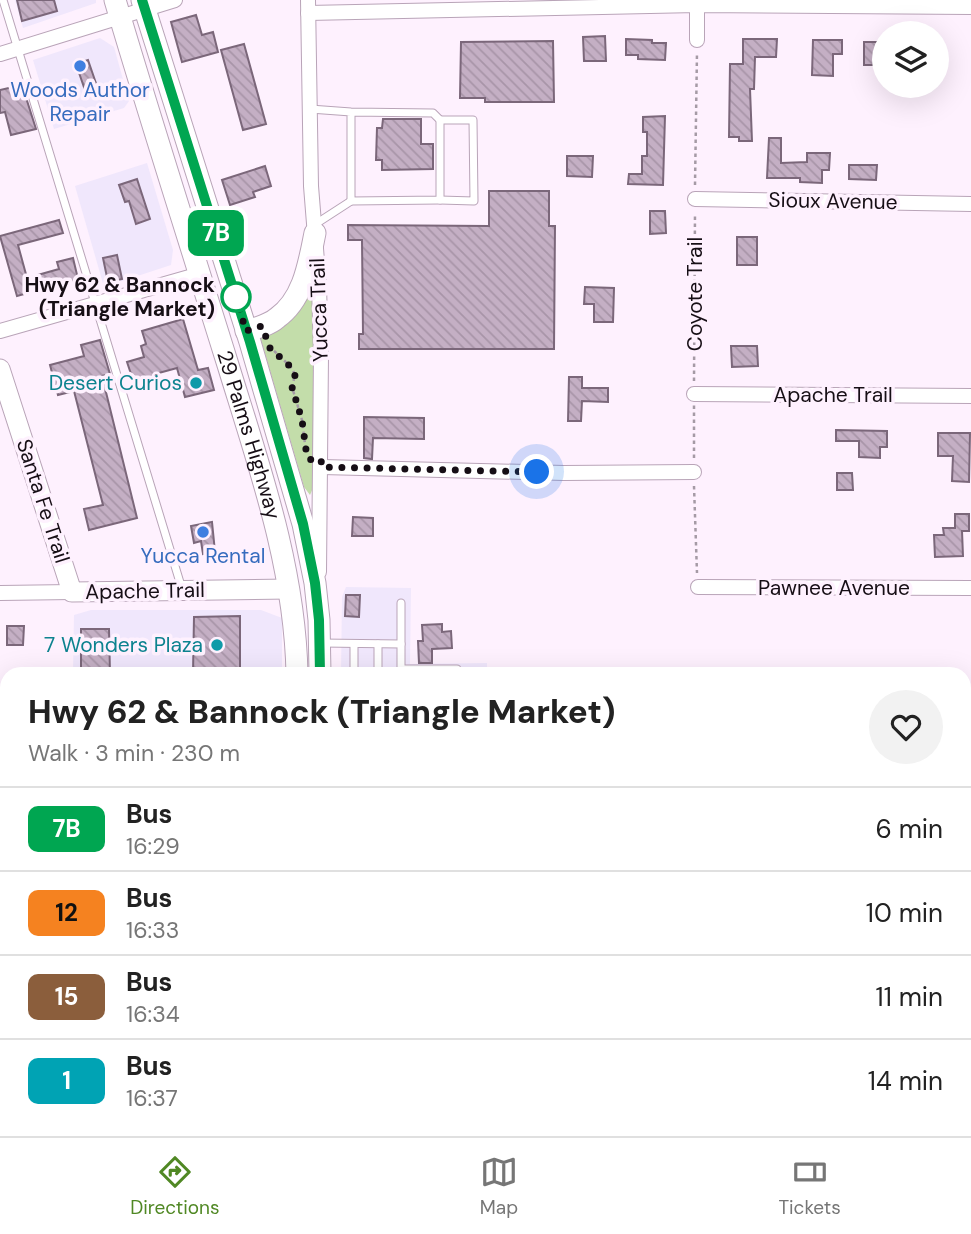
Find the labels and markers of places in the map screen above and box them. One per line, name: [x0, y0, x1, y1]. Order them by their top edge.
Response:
marker: Woods Author Repair: [72, 58, 88, 74]
place label: Woods Author Repair: [10, 76, 150, 128]
place label: Hwy 62 & Bannock (Triangle Market): [24, 271, 215, 323]
marker: Hwy 62 & Bannock (Triangle Market): [221, 282, 251, 312]
place label: Desert Curios: [49, 369, 182, 397]
marker: Desert Curios: [188, 375, 204, 391]
marker: Yucca Rental: [195, 524, 211, 540]
place label: Yucca Rental: [141, 542, 265, 570]
place label: 7 Wonders Plaza: [44, 631, 203, 659]
marker: 7 Wonders Plaza: [209, 637, 225, 653]

